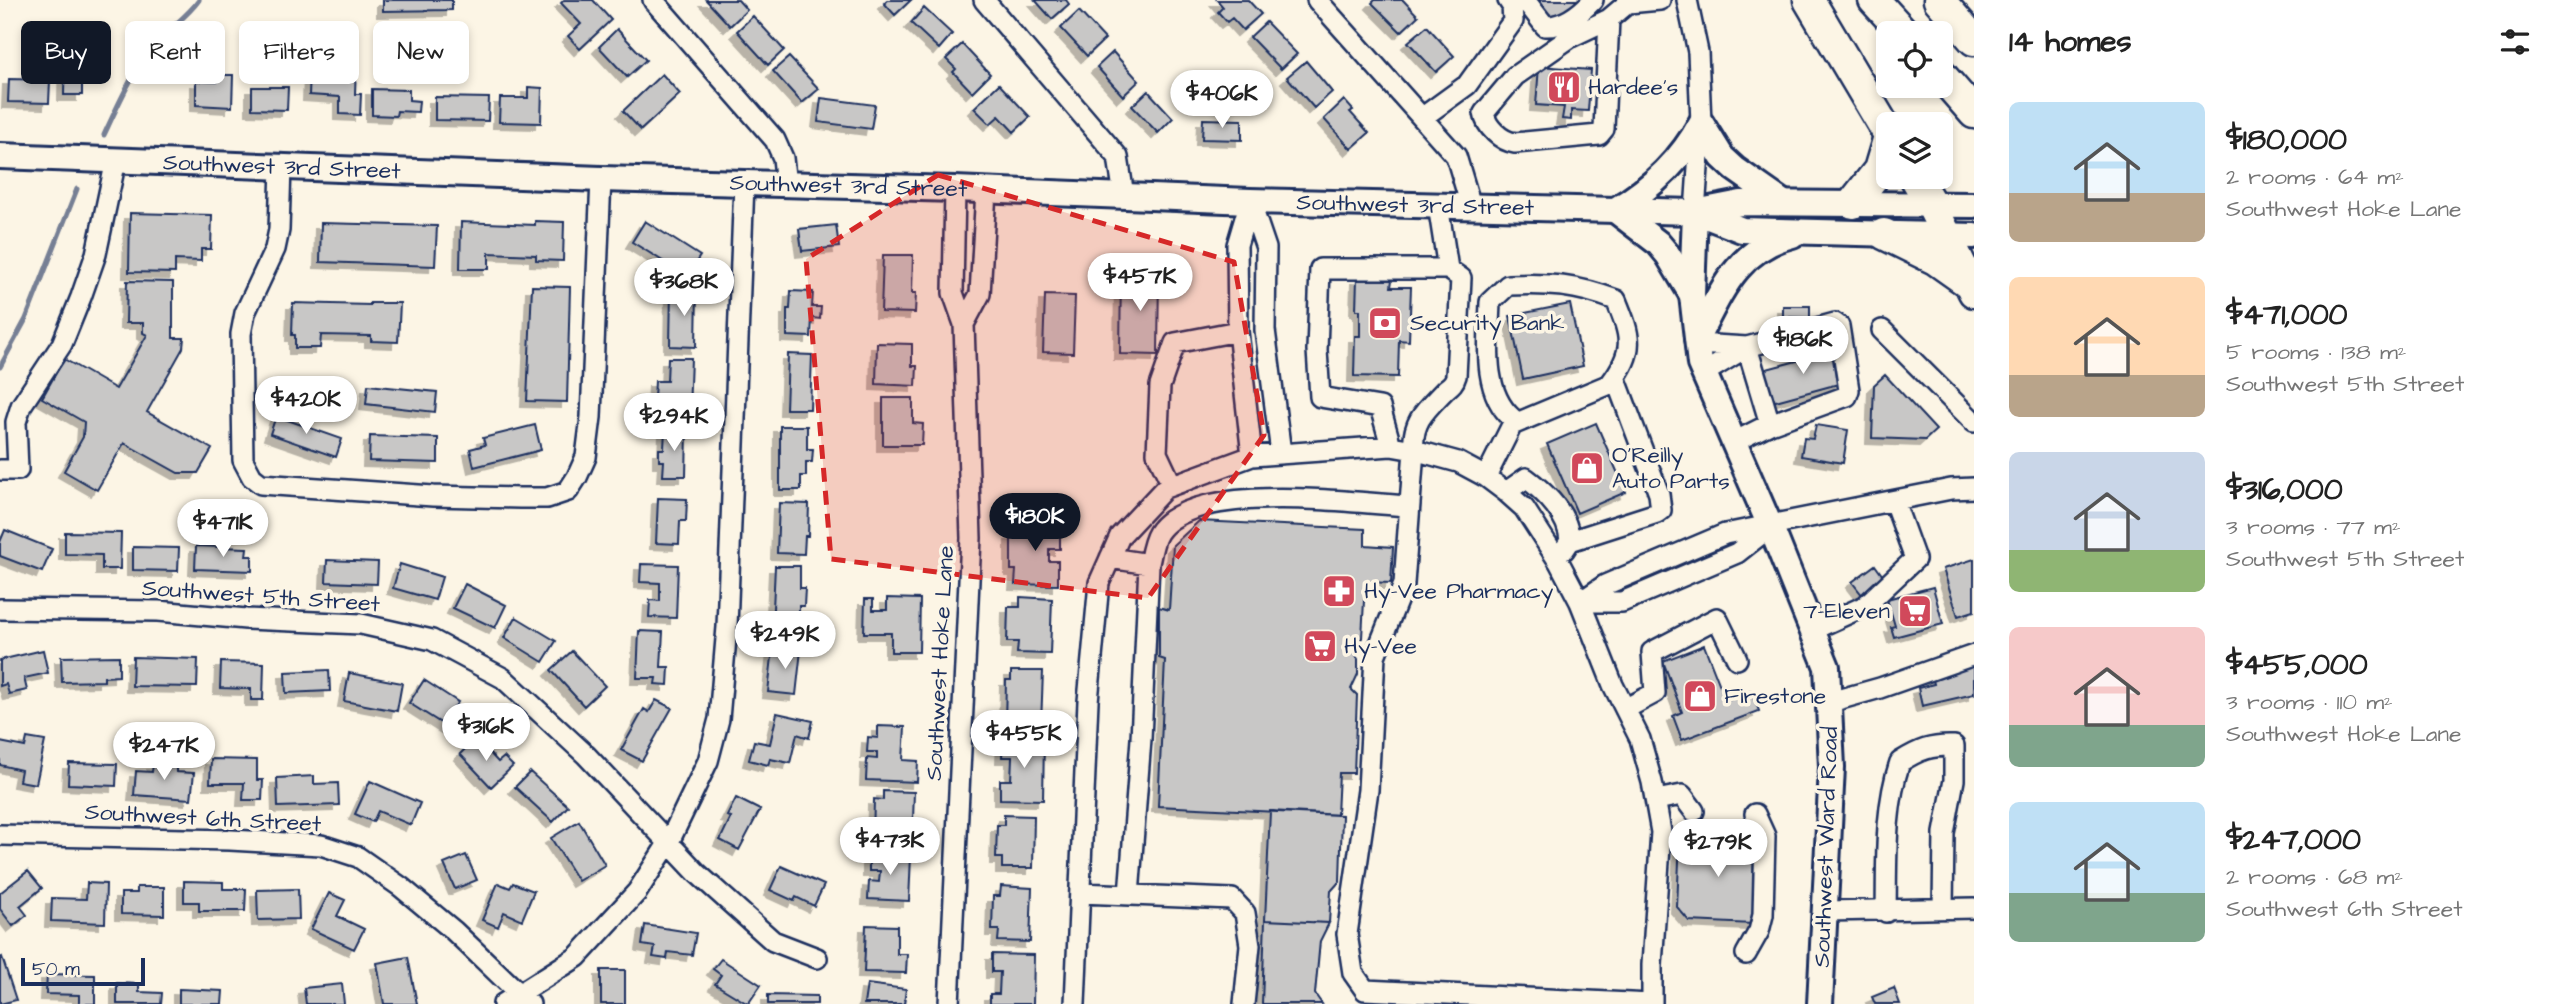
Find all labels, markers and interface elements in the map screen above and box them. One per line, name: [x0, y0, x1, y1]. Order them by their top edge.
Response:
chip: Buy: [21, 21, 111, 84]
chip: Rent: [125, 21, 225, 84]
chip: Filters: [239, 21, 359, 84]
chip: New: [373, 21, 469, 84]
map controls: [1876, 21, 1953, 189]
button: locate: [1876, 21, 1953, 98]
text: 14 homes: [2009, 21, 2132, 63]
icon: filters: [2496, 23, 2534, 61]
restaurant icon: Hardee's: [1545, 68, 1583, 106]
pin: $406K: [1173, 71, 1271, 130]
place label: Hardee's: [1588, 71, 1678, 103]
text: $406K: [1186, 77, 1258, 109]
button: layers: [1876, 112, 1953, 189]
text: $180,000: [2226, 119, 2347, 161]
icon: home: [2065, 130, 2149, 214]
street label: Southwest 3rd Street: [162, 146, 402, 187]
text: 2 rooms · 64 m²: [2226, 161, 2404, 193]
street label: Southwest 3rd Street: [729, 167, 969, 206]
street label: Southwest 3rd Street: [1296, 186, 1535, 224]
text: Southwest Hoke Lane: [2226, 193, 2461, 225]
pin: $457K: [1091, 254, 1189, 313]
pin: $368K: [635, 258, 733, 318]
text: $457K: [1104, 260, 1176, 292]
text: $368K: [650, 265, 718, 297]
text: $471,000: [2226, 294, 2348, 336]
bank icon: Security Bank: [1366, 304, 1404, 342]
icon: home: [2065, 305, 2149, 389]
place label: Security Bank: [1410, 307, 1564, 340]
pin: $186K: [1754, 316, 1852, 376]
text: $186K: [1773, 323, 1833, 355]
text: 5 rooms · 138 m²: [2226, 336, 2406, 368]
text: Southwest 5th Street: [2226, 368, 2464, 400]
pin: $420K: [257, 376, 355, 436]
text: $420K: [271, 383, 341, 415]
pin: $294K: [625, 393, 723, 453]
text: $294K: [640, 400, 708, 432]
place label: O'Reilly Auto Parts: [1612, 439, 1730, 497]
shop icon: O'Reilly Auto Parts: [1568, 449, 1606, 487]
text: $316,000: [2226, 469, 2343, 511]
icon: home: [2065, 480, 2149, 564]
pin: $180K: [986, 494, 1084, 553]
pin: $471K: [174, 500, 272, 559]
text: $180K: [1005, 500, 1065, 532]
text: $471K: [193, 506, 253, 538]
text: 3 rooms · 77 m²: [2226, 511, 2401, 543]
text: Southwest 5th Street: [2226, 543, 2464, 575]
street label: Southwest Hoke Lane: [918, 545, 962, 781]
street label: Southwest 5th Street: [141, 572, 382, 620]
pharmacy icon: Hy-Vee Pharmacy: [1320, 572, 1358, 610]
place label: Hy-Vee Pharmacy: [1364, 575, 1554, 608]
supermarket icon: 7-Eleven: [1896, 592, 1934, 630]
place label: 7-Eleven: [1803, 595, 1890, 627]
pin: $249K: [736, 612, 834, 671]
text: $249K: [751, 618, 819, 650]
supermarket icon: Hy-Vee: [1301, 627, 1339, 665]
place label: Hy-Vee: [1344, 630, 1417, 663]
text: $455,000: [2226, 644, 2368, 686]
icon: home: [2065, 655, 2149, 739]
shop icon: Firestone: [1681, 677, 1719, 715]
place label: Firestone: [1724, 680, 1826, 712]
text: 3 rooms · 110 m²: [2226, 686, 2393, 718]
pin: $316K: [437, 704, 535, 763]
text: $316K: [458, 710, 514, 742]
pin: $455K: [975, 710, 1073, 770]
text: $455K: [987, 717, 1061, 749]
text: Southwest Hoke Lane: [2226, 718, 2461, 750]
pin: $247K: [115, 722, 213, 782]
street label: Southwest Ward Road: [1806, 726, 1846, 968]
text: $247K: [129, 729, 199, 761]
street label: Southwest 6th Street: [84, 796, 323, 840]
pin: $473K: [841, 818, 939, 877]
text: $247,000: [2226, 819, 2361, 861]
pin: $279K: [1669, 820, 1767, 879]
text: $473K: [856, 824, 924, 856]
text: $279K: [1684, 826, 1752, 858]
icon: home: [2065, 830, 2149, 914]
text: 2 rooms · 68 m²: [2226, 861, 2403, 893]
text: Southwest 6th Street: [2226, 893, 2462, 925]
scale bar: [21, 955, 145, 987]
text: 50 m: [32, 956, 80, 983]

